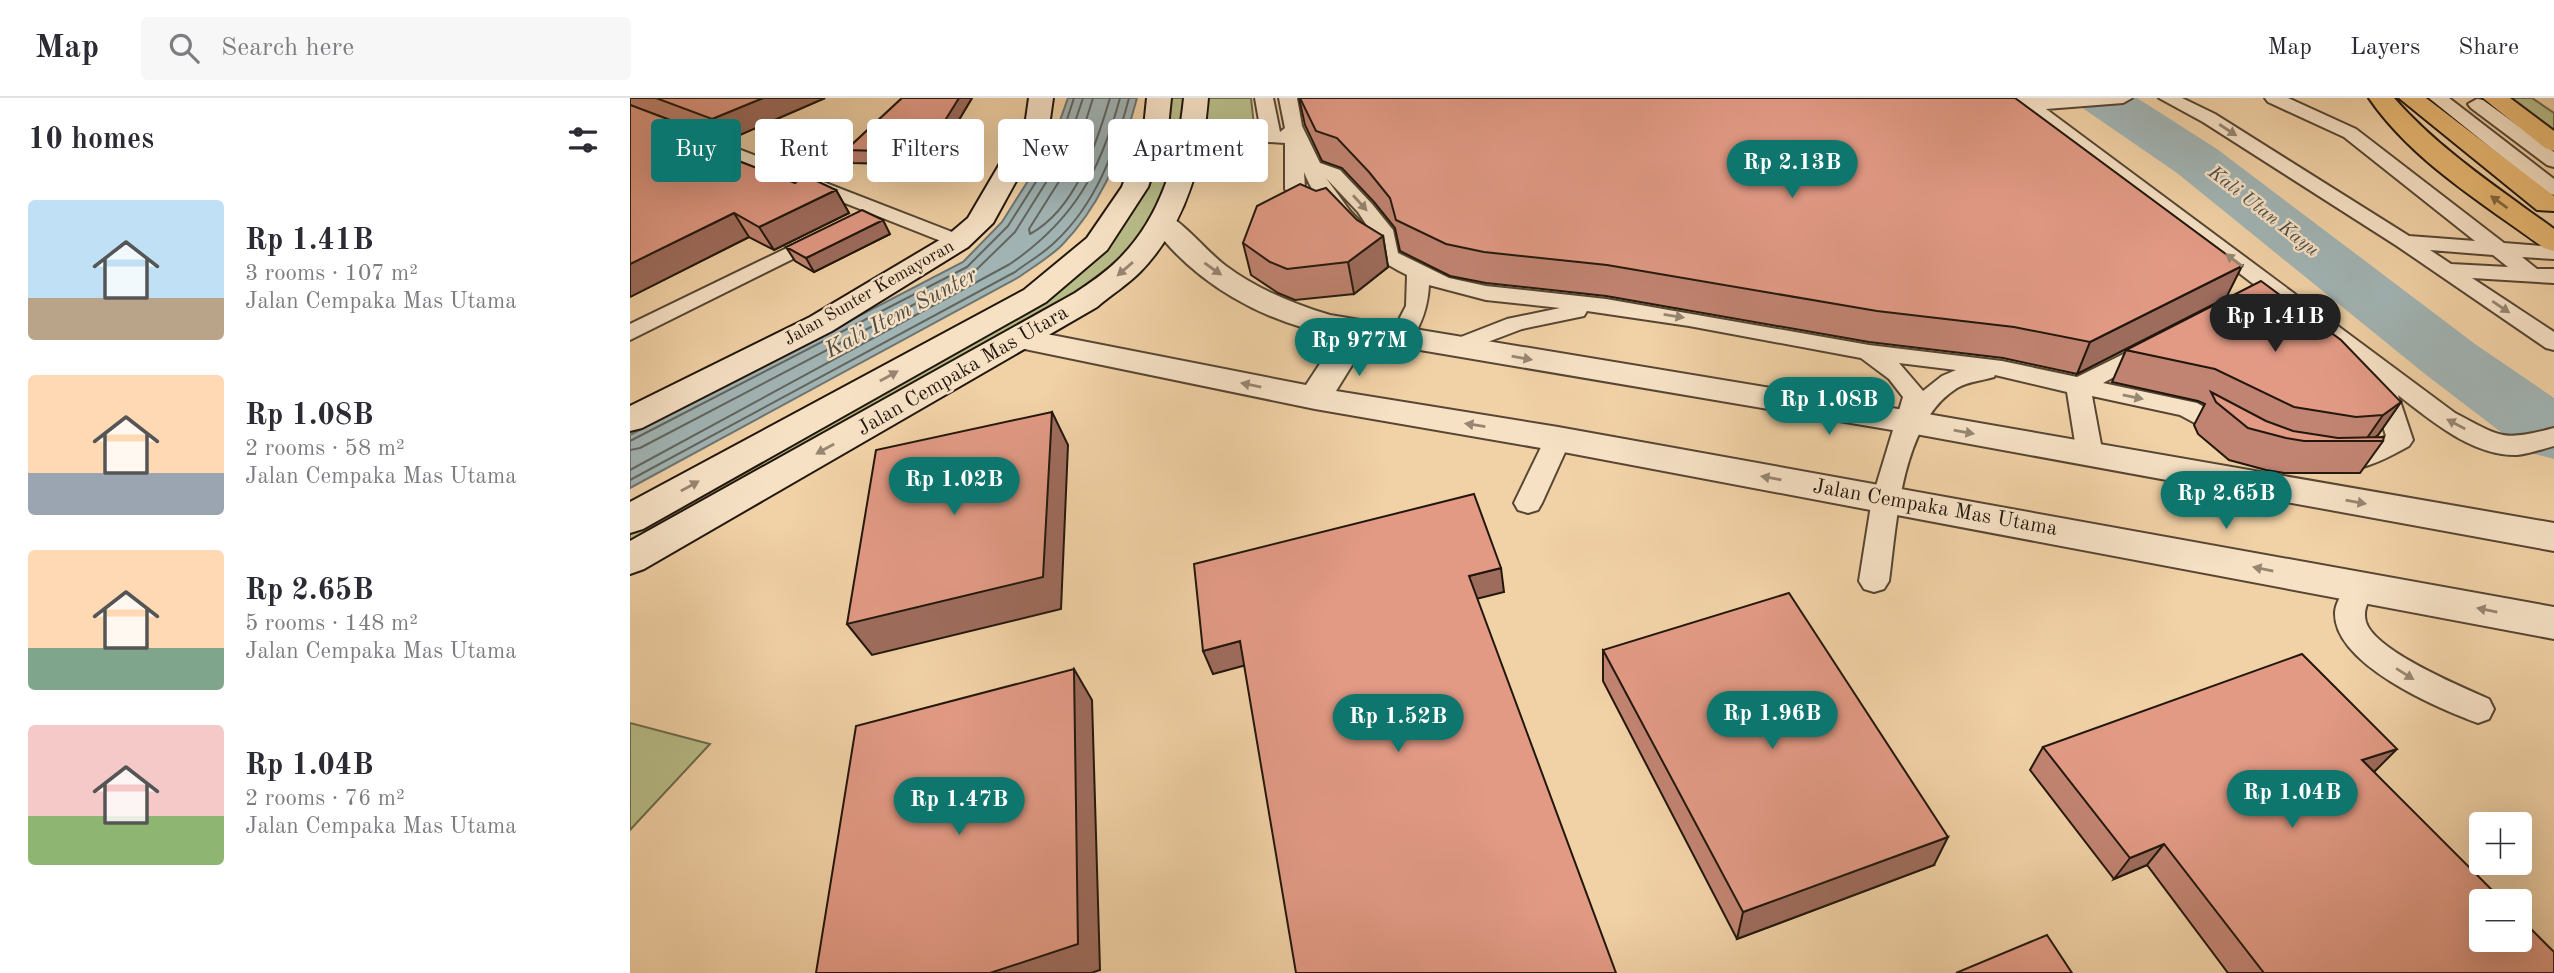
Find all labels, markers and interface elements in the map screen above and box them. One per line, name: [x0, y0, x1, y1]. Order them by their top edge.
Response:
search box: [141, 17, 631, 80]
icon: search: [165, 29, 203, 67]
text: Map: [35, 32, 99, 65]
text: Search here: [221, 35, 354, 61]
text: Map: [2268, 36, 2312, 60]
text: Layers: [2350, 36, 2420, 60]
text: Share: [2458, 36, 2519, 60]
chip: Buy: [651, 119, 741, 182]
chip: Rent: [755, 119, 853, 182]
chip: Filters: [867, 119, 984, 182]
chip: New: [998, 119, 1094, 182]
chip: Apartment: [1108, 119, 1268, 182]
icon: filters: [564, 121, 602, 159]
one-way arrow: [2218, 124, 2238, 137]
text: 10 homes: [28, 125, 154, 155]
pin: Rp 2.13B: [1720, 140, 1864, 200]
text: Rp 2.13B: [1743, 151, 1841, 174]
water label: Kali Utan Kayu: [2203, 163, 2322, 261]
one-way arrow: [1352, 194, 1368, 211]
one-way arrow: [2490, 195, 2508, 209]
text: Rp 1.41B: [245, 226, 374, 256]
icon: home: [84, 228, 168, 312]
street label: Jalan Sunter Kemayoran: [781, 237, 957, 349]
one-way arrow: [2225, 253, 2243, 267]
one-way arrow: [1116, 261, 1133, 276]
text: 3 rooms · 107 m²: [245, 262, 418, 285]
one-way arrow: [1204, 262, 1222, 276]
water label: Kali Item Sunter: [820, 263, 982, 363]
text: Jalan Cempaka Mas Utama: [245, 290, 517, 313]
pin: Rp 1.41B: [2203, 294, 2347, 354]
one-way arrow: [2492, 300, 2510, 314]
street label: Jalan Cempaka Mas Utara: [854, 302, 1072, 440]
text: Rp 1.41B: [2226, 305, 2324, 328]
one-way arrow: [1663, 311, 1685, 322]
pin: Rp 977M: [1294, 318, 1424, 378]
text: Rp 977M: [1311, 329, 1407, 352]
one-way arrow: [1511, 353, 1533, 364]
one-way arrow: [879, 370, 899, 382]
pin: Rp 1.08B: [1757, 378, 1901, 437]
one-way arrow: [1240, 380, 1262, 391]
text: Rp 1.08B: [1780, 388, 1878, 411]
one-way arrow: [2122, 392, 2144, 403]
text: Rp 1.08B: [245, 401, 374, 431]
icon: home: [84, 403, 168, 487]
one-way arrow: [2446, 418, 2466, 430]
one-way arrow: [1464, 419, 1486, 430]
one-way arrow: [1953, 427, 1975, 438]
text: 2 rooms · 58 m²: [245, 437, 405, 460]
one-way arrow: [816, 443, 835, 455]
pin: Rp 1.02B: [882, 458, 1026, 517]
text: Jalan Cempaka Mas Utama: [245, 465, 517, 488]
text: Rp 1.02B: [905, 468, 1003, 491]
one-way arrow: [1760, 472, 1782, 483]
pin: Rp 2.65B: [2154, 472, 2298, 531]
street label: Jalan Cempaka Mas Utama: [1811, 476, 2059, 540]
one-way arrow: [680, 480, 700, 492]
text: Rp 2.65B: [2177, 482, 2275, 505]
one-way arrow: [2345, 497, 2367, 508]
one-way arrow: [2252, 563, 2274, 574]
text: Rp 2.65B: [245, 576, 374, 606]
icon: home: [84, 578, 168, 662]
one-way arrow: [2476, 604, 2498, 615]
text: 5 rooms · 148 m²: [245, 612, 418, 635]
text: Jalan Cempaka Mas Utama: [245, 640, 517, 663]
one-way arrow: [2395, 667, 2415, 680]
pin: Rp 1.96B: [1700, 692, 1844, 751]
pin: Rp 1.52B: [1326, 694, 1470, 754]
text: Rp 1.96B: [1723, 702, 1821, 725]
text: Rp 1.52B: [1349, 705, 1447, 728]
text: Rp 1.04B: [245, 751, 374, 781]
icon: home: [84, 753, 168, 837]
pin: Rp 1.04B: [2220, 770, 2364, 830]
pin: Rp 1.47B: [887, 778, 1031, 837]
text: Rp 1.04B: [2243, 781, 2341, 804]
text: 2 rooms · 76 m²: [245, 787, 405, 810]
text: Rp 1.47B: [910, 788, 1008, 811]
map controls: [2469, 812, 2532, 952]
button: +: [2469, 812, 2532, 875]
text: Jalan Cempaka Mas Utama: [245, 815, 517, 838]
button: −: [2469, 889, 2532, 952]

